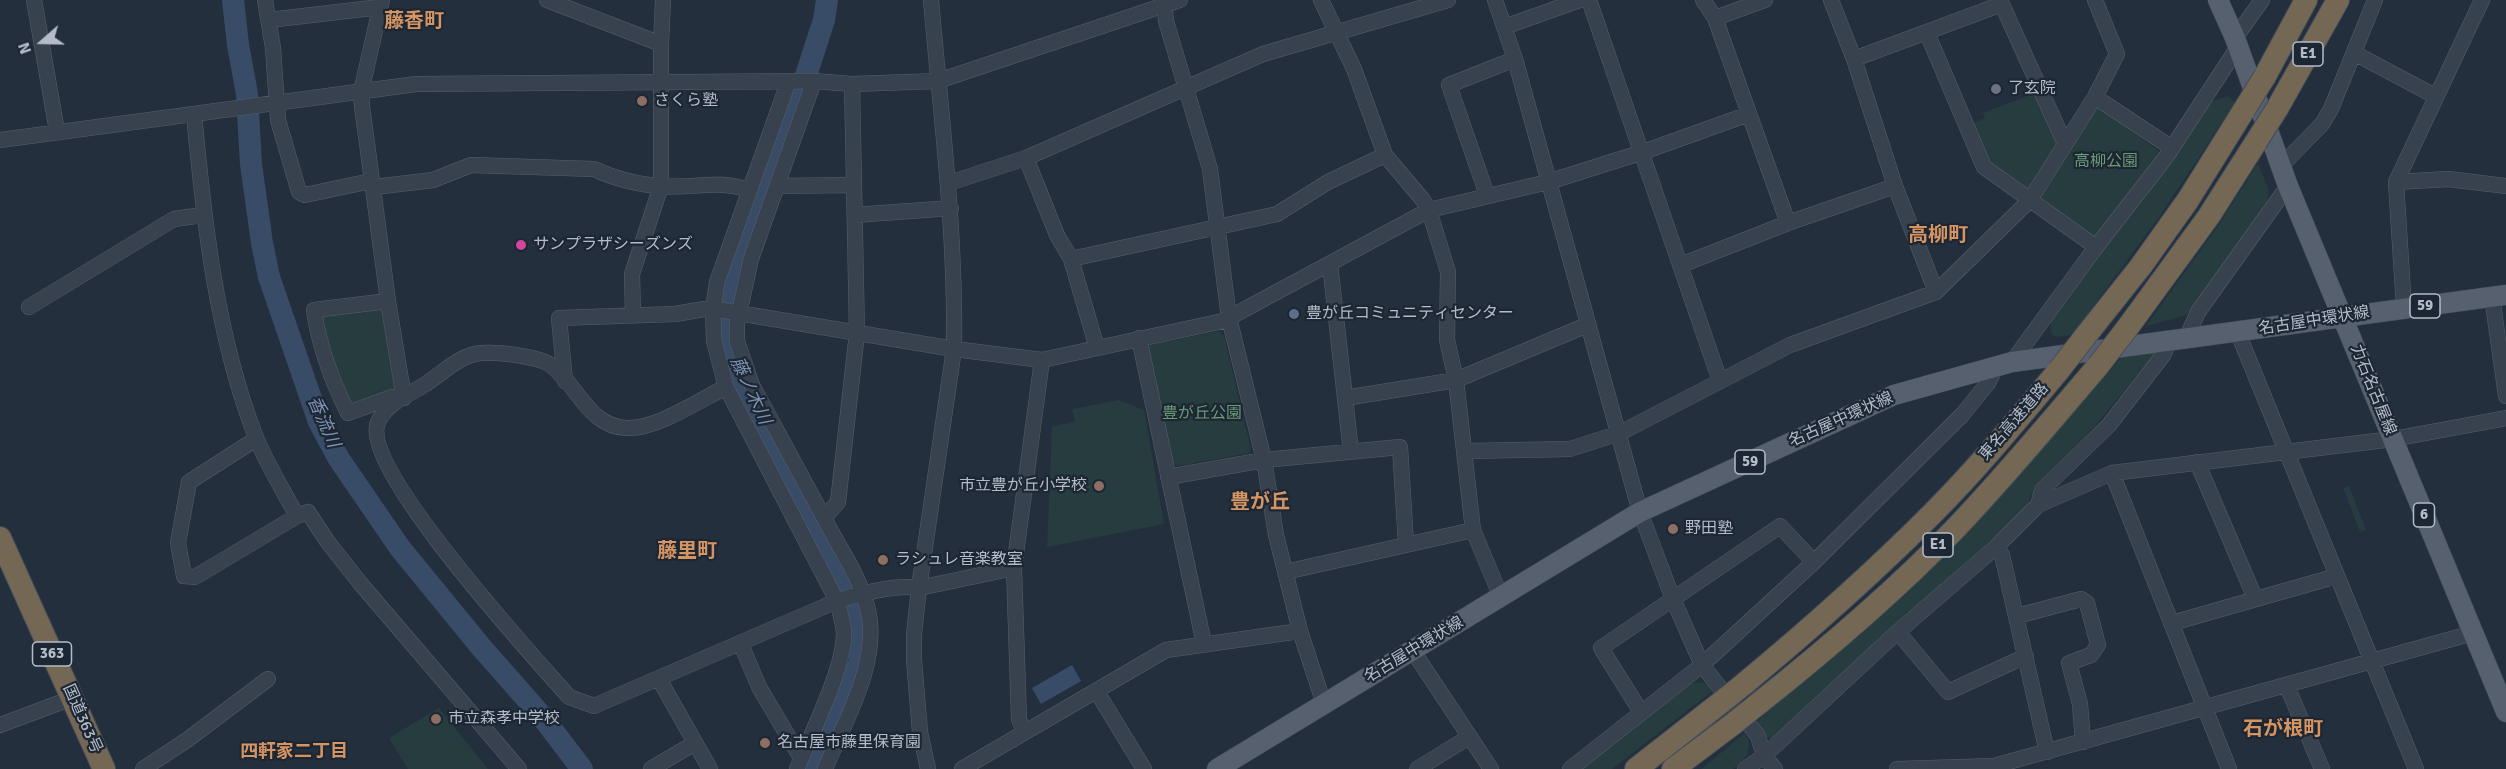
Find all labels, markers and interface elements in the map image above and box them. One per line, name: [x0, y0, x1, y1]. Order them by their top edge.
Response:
district label: 藤香町: [384, 10, 444, 34]
north arrow: [12, 12, 72, 72]
text: N: [14, 40, 36, 57]
road number: E1: [2293, 42, 2323, 66]
place label: 了玄院: [2008, 79, 2056, 99]
marker: 了玄院: [1989, 82, 2003, 96]
place label: さくら塾: [654, 91, 718, 111]
marker: さくら塾: [635, 94, 649, 108]
park label: 高柳公園: [2074, 152, 2138, 172]
district label: 高柳町: [1908, 224, 1968, 248]
place label: サンプラザシーズンズ: [533, 235, 693, 255]
marker: サンプラザシーズンズ: [514, 238, 528, 252]
road number: 59: [2410, 294, 2440, 318]
street label: 名古屋中環状線: [2257, 303, 2371, 339]
place label: 豊が丘コミュニティセンター: [1306, 304, 1514, 324]
marker: 豊が丘コミュニティセンター: [1287, 307, 1301, 321]
street label: 力石名古屋線: [2346, 342, 2400, 438]
water label: 藤ノ木川: [725, 354, 775, 428]
street label: 東名高速道路: [1975, 379, 2053, 465]
street label: 名古屋中環状線: [1786, 388, 1896, 452]
water label: 香流川: [302, 393, 344, 451]
park label: 豊が丘公園: [1162, 404, 1242, 424]
road number: 59: [1735, 450, 1765, 474]
place label: 市立豊が丘小学校: [959, 476, 1087, 496]
marker: 市立豊が丘小学校: [1092, 479, 1106, 493]
district label: 豊が丘: [1230, 491, 1290, 515]
road number: 6: [2414, 503, 2434, 527]
place label: 野田塾: [1685, 519, 1733, 539]
marker: 野田塾: [1666, 522, 1680, 536]
road number: E1: [1923, 533, 1953, 557]
district label: 藤里町: [657, 540, 717, 564]
place label: ラシュレ音楽教室: [895, 550, 1023, 570]
marker: ラシュレ音楽教室: [876, 553, 890, 567]
street label: 名古屋中環状線: [1361, 613, 1467, 687]
road number: 363: [32, 642, 72, 666]
street label: 国道363号: [58, 681, 106, 757]
place label: 市立森孝中学校: [448, 709, 560, 729]
marker: 市立森孝中学校: [429, 712, 443, 726]
district label: 石が根町: [2243, 718, 2323, 742]
place label: 名古屋市藤里保育園: [777, 733, 921, 753]
marker: 名古屋市藤里保育園: [758, 736, 772, 750]
district label: 四軒家二丁目: [240, 741, 348, 763]

